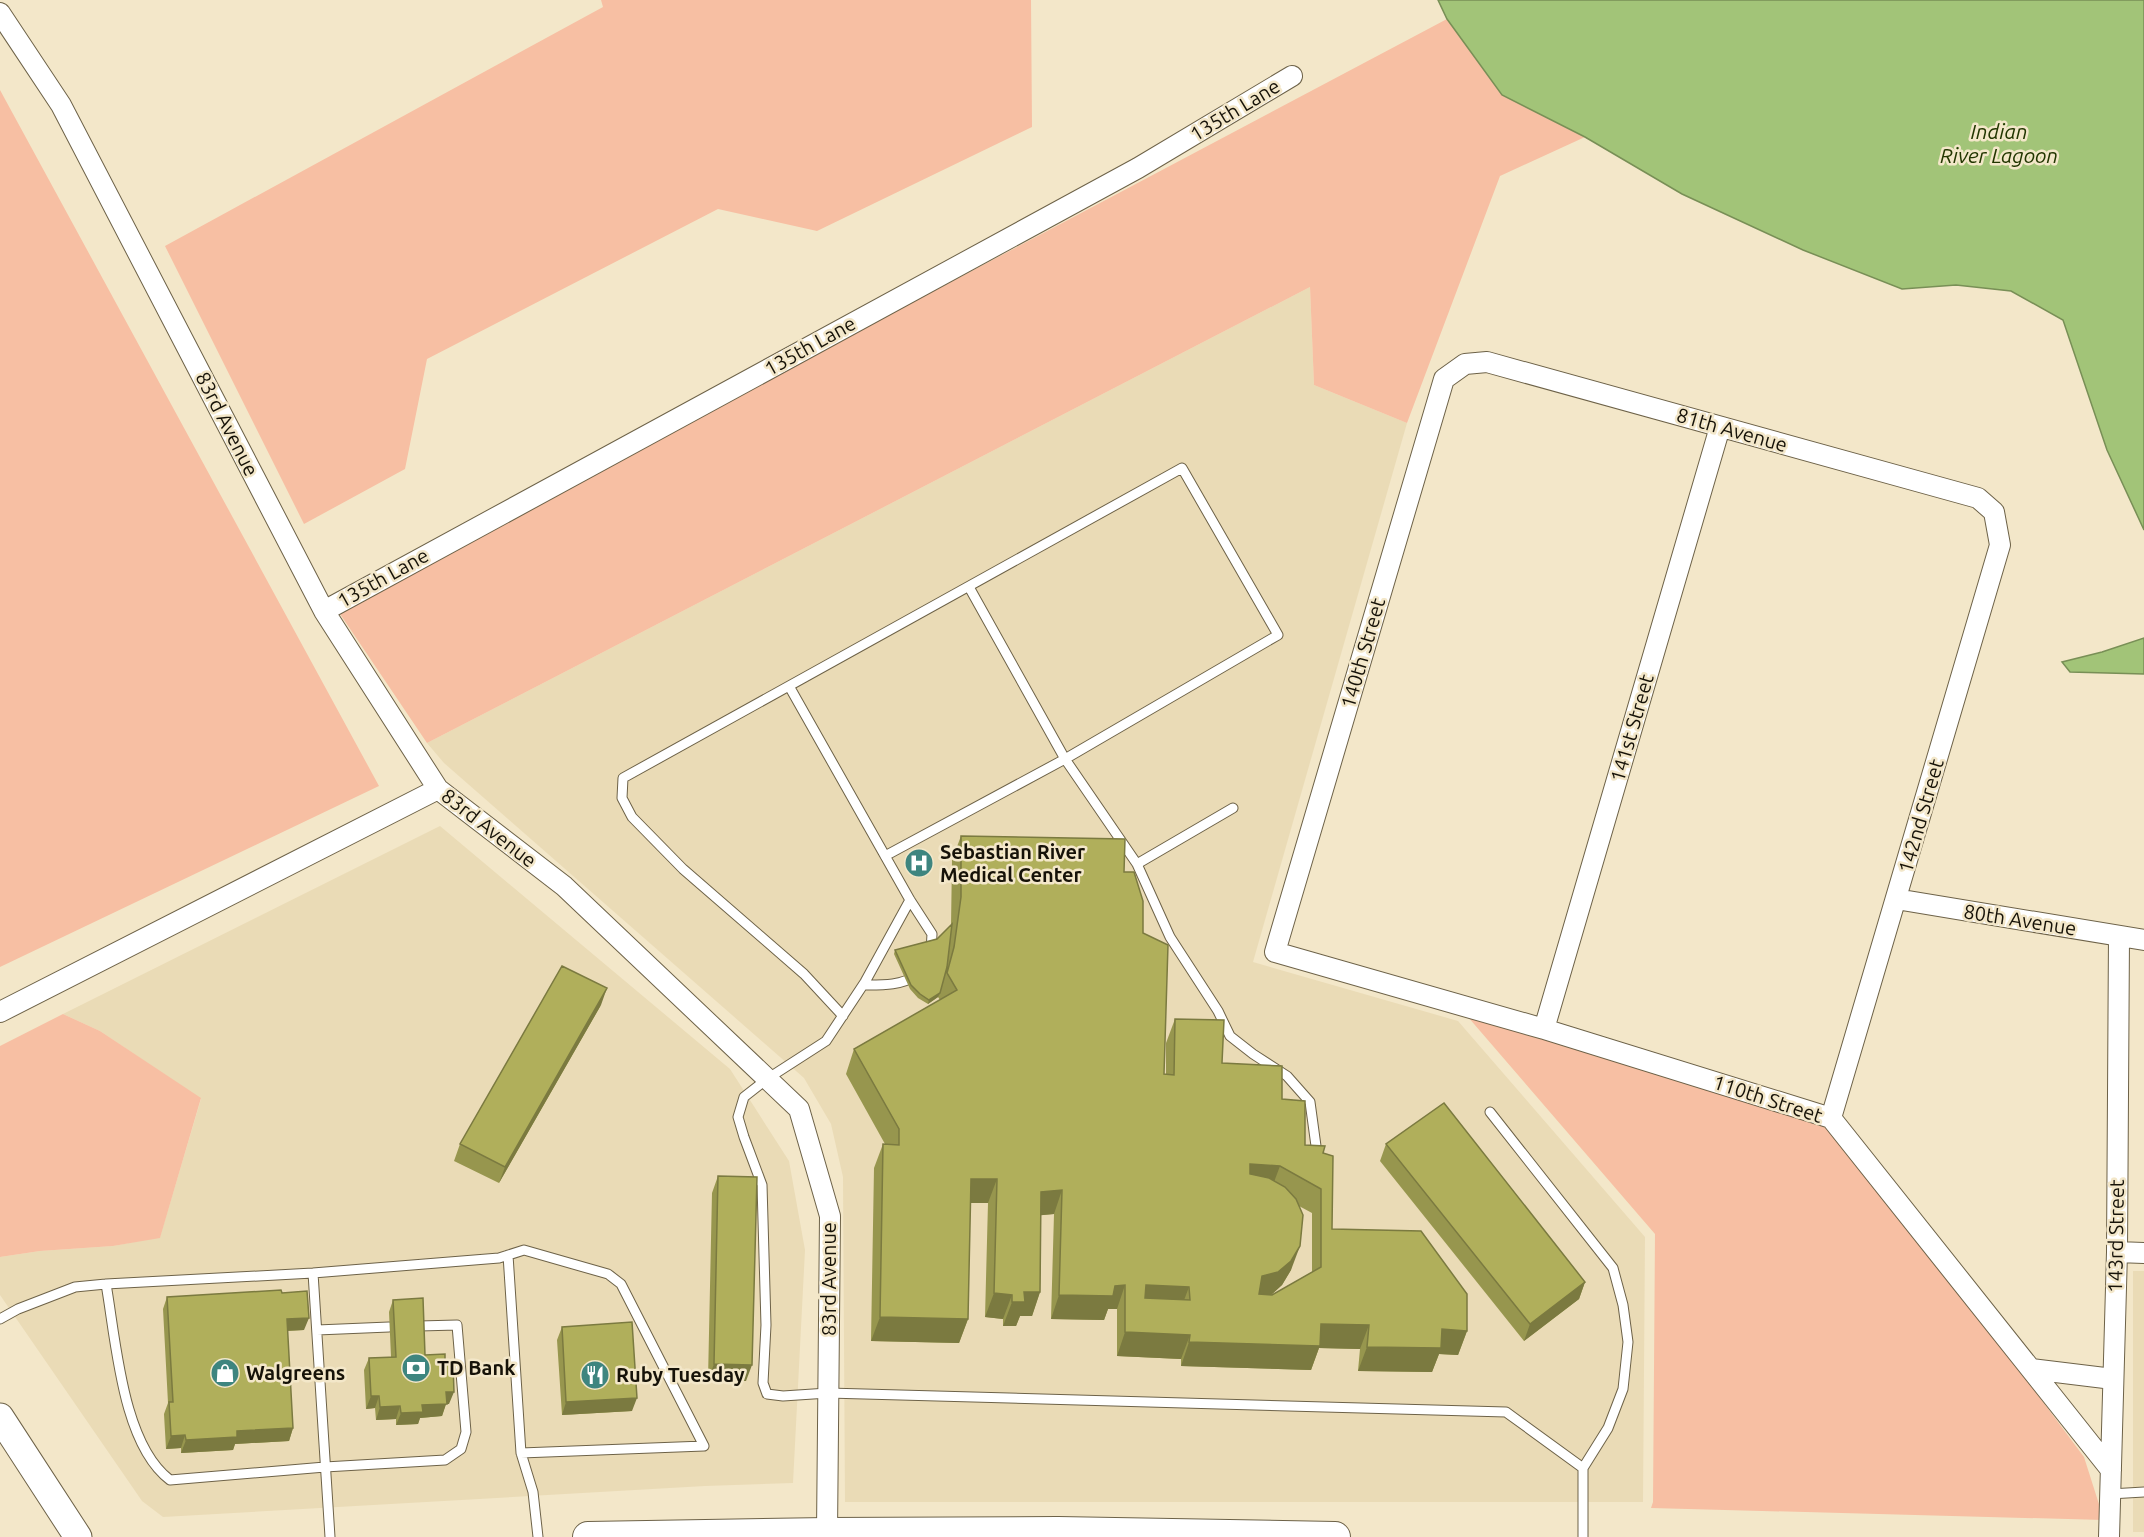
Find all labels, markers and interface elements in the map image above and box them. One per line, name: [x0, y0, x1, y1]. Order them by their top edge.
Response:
street label: 135th Lane: [1186, 74, 1284, 145]
water label: Indian River Lagoon: [1940, 119, 2058, 167]
street label: 135th Lane: [760, 311, 859, 380]
street label: 83rd Avenue: [191, 368, 264, 480]
street label: 81th Avenue: [1674, 403, 1790, 456]
street label: 135th Lane: [333, 543, 432, 612]
street label: 140th Street: [1336, 595, 1389, 711]
street label: 141st Street: [1605, 671, 1658, 784]
street label: 142nd Street: [1893, 756, 1948, 875]
street label: 83rd Avenue: [437, 784, 541, 872]
place label: Sebastian River Medical Center: [940, 840, 1086, 886]
hospital icon: Sebastian River Medical Center: [903, 847, 935, 879]
street label: 80th Avenue: [1962, 899, 2078, 940]
street label: 110th Street: [1711, 1070, 1826, 1127]
street label: 143rd Street: [2103, 1179, 2128, 1293]
street label: 83rd Avenue: [817, 1222, 840, 1336]
bank icon: TD Bank: [400, 1352, 432, 1384]
place label: TD Bank: [437, 1356, 515, 1379]
shop icon: Walgreens: [209, 1357, 241, 1389]
restaurant icon: Ruby Tuesday: [579, 1359, 611, 1391]
place label: Walgreens: [246, 1361, 345, 1384]
place label: Ruby Tuesday: [616, 1363, 745, 1386]

